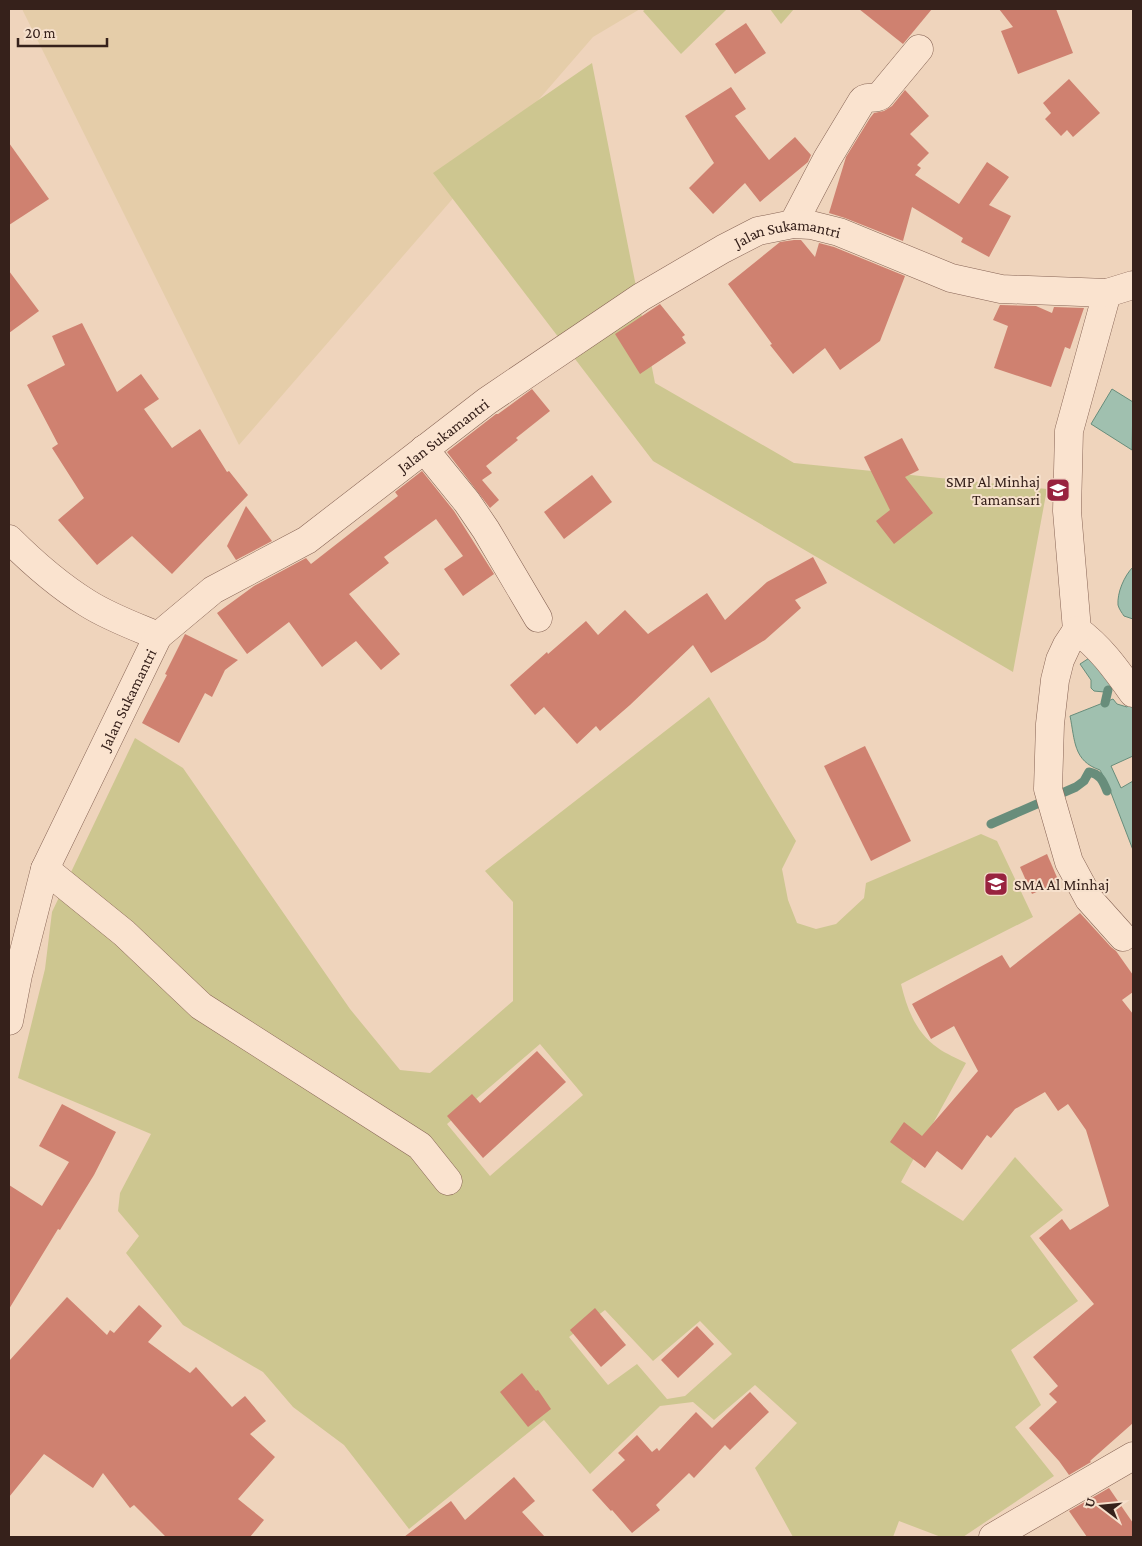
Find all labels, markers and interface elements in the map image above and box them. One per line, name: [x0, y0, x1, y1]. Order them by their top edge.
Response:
scale bar: [18, 15, 106, 47]
text: 20 m: [25, 25, 56, 41]
street label: Jalan Sukamantri: [729, 216, 842, 253]
street label: Jalan Sukamantri: [393, 395, 492, 478]
place label: SMP Al Minhaj Tamansari: [946, 473, 1040, 508]
school or university icon: SMP Al Minhaj Tamansari: [1045, 477, 1071, 503]
street label: Jalan Sukamantri: [95, 646, 160, 755]
school or university icon: SMA Al Minhaj: [983, 871, 1009, 897]
place label: SMA Al Minhaj: [1014, 876, 1109, 894]
north arrow: [1077, 1481, 1127, 1531]
text: U: [1080, 1495, 1099, 1509]

